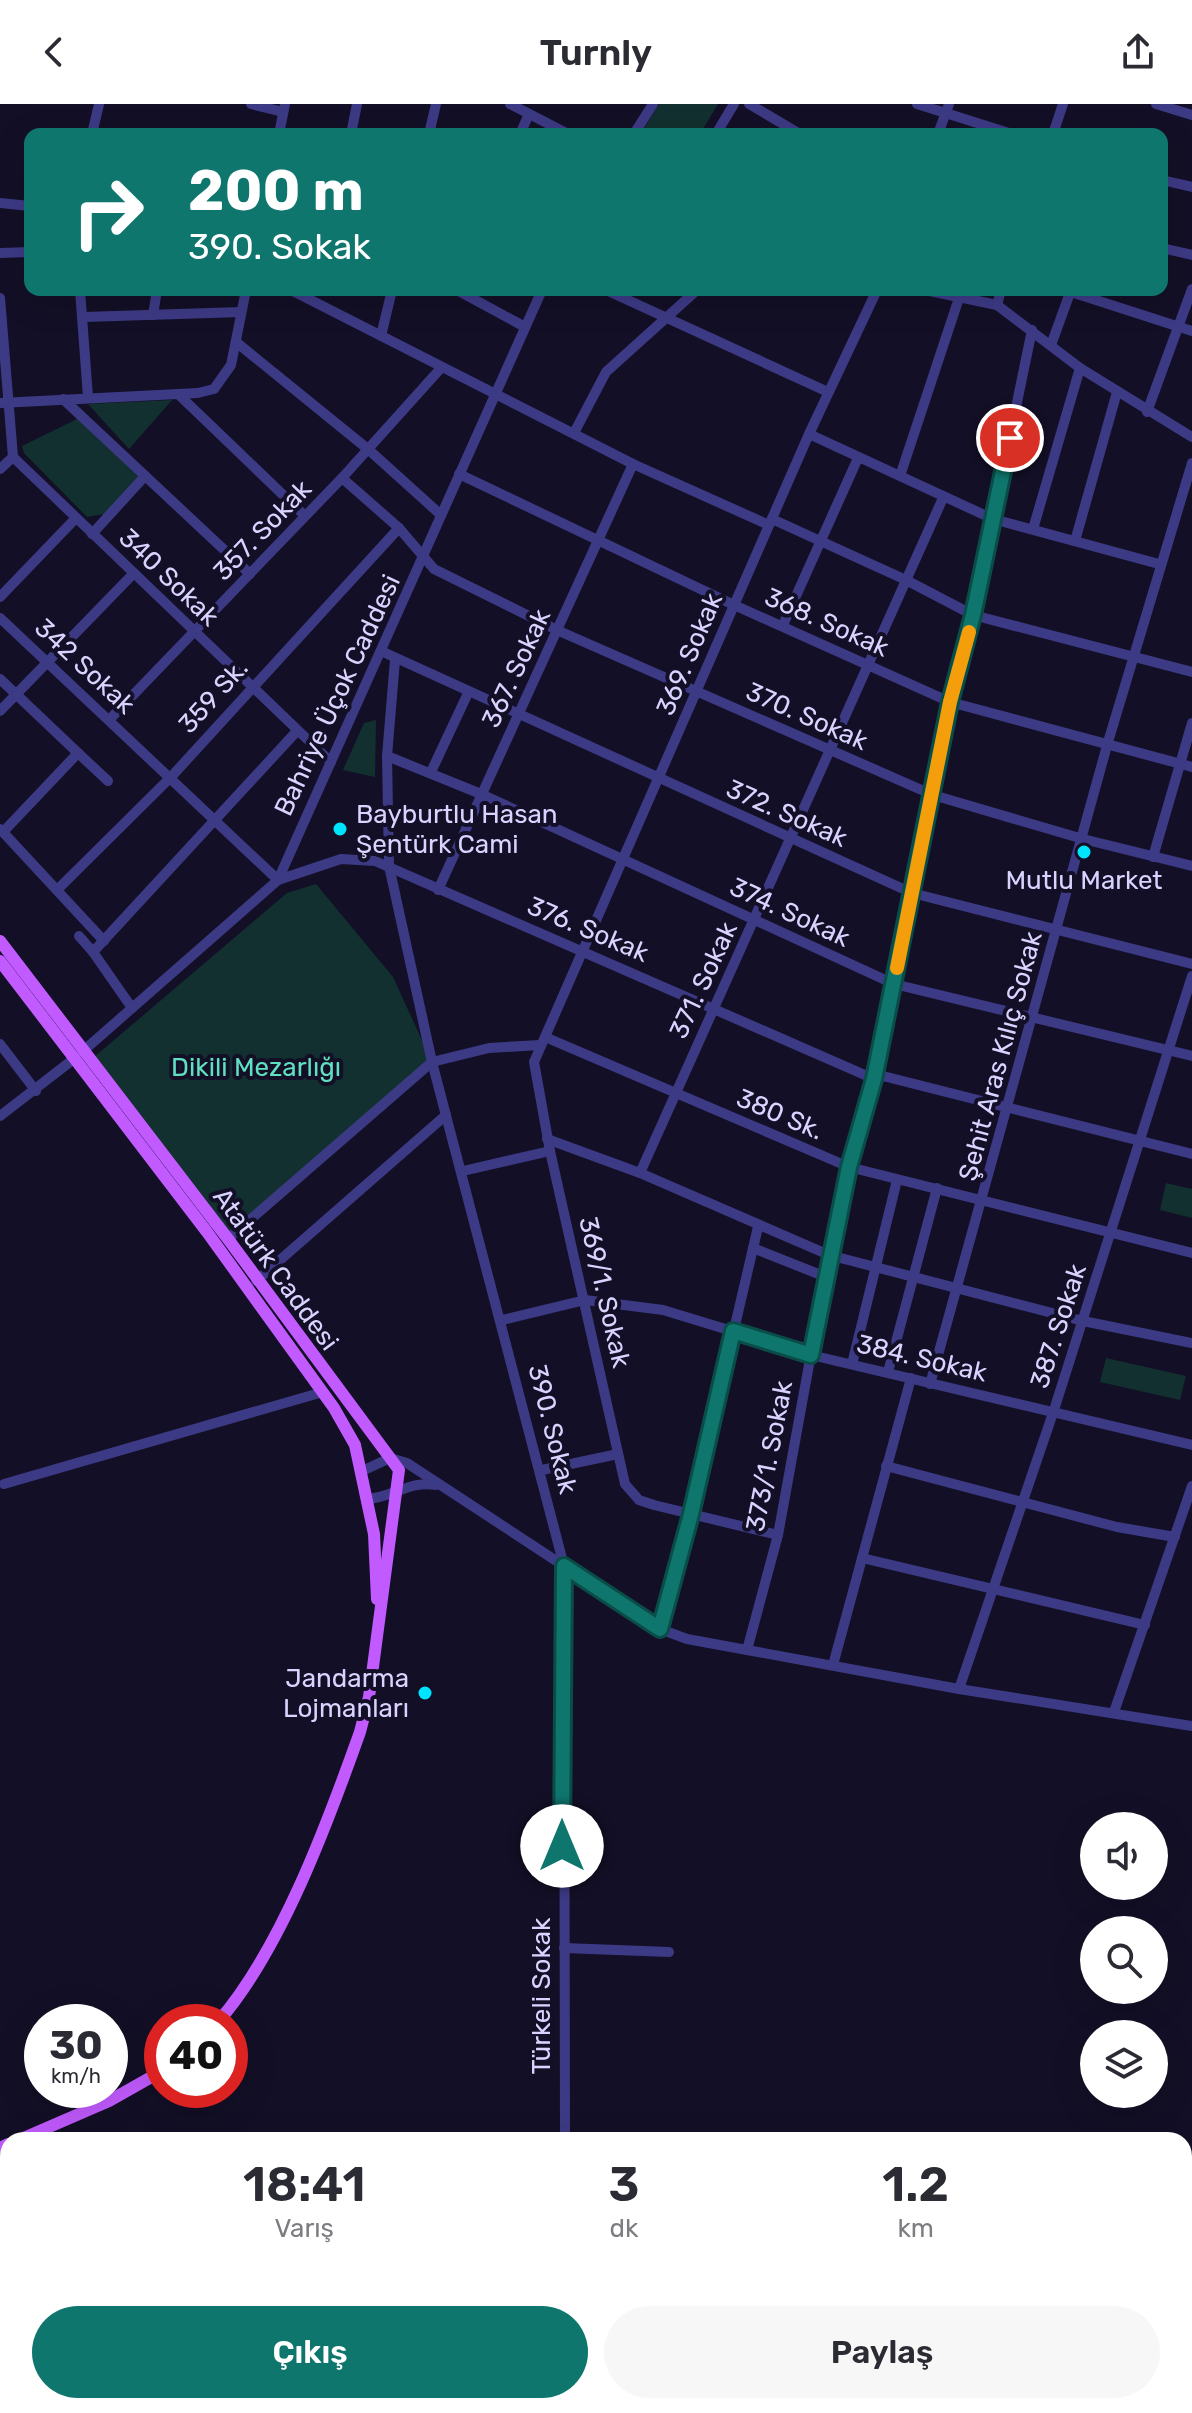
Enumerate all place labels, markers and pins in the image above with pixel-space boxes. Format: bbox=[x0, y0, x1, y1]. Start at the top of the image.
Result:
pin bbox=[976, 404, 1044, 472]
place label: Bayburtlu Hasan Şentürk Cami bbox=[356, 799, 558, 860]
marker: Bayburtlu Hasan Şentürk Cami bbox=[331, 820, 349, 838]
marker: Mutlu Market bbox=[1075, 843, 1093, 861]
place label: Mutlu Market bbox=[1005, 865, 1163, 896]
place label: Jandarma Lojmanları bbox=[283, 1663, 409, 1724]
marker: Jandarma Lojmanları bbox=[416, 1684, 434, 1702]

